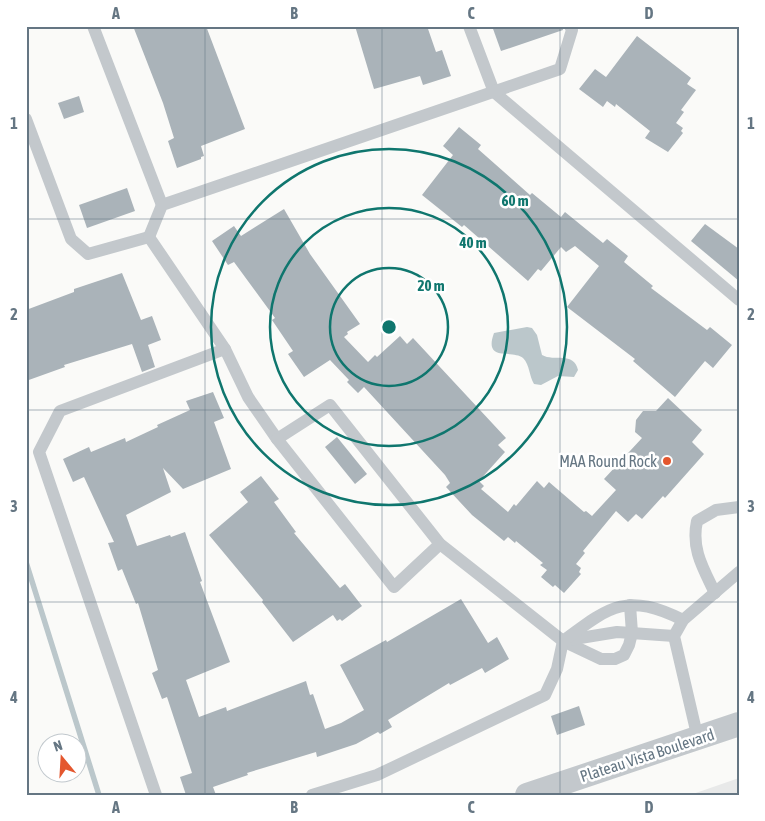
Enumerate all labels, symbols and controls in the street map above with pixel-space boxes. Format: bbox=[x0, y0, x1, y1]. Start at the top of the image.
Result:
text: A bbox=[111, 4, 120, 22]
text: B bbox=[290, 4, 298, 22]
text: C bbox=[467, 4, 475, 22]
text: D bbox=[645, 4, 654, 22]
text: 1 bbox=[10, 114, 18, 132]
text: 1 bbox=[747, 114, 755, 132]
text: 60 m bbox=[502, 192, 529, 209]
text: 40 m bbox=[459, 234, 487, 251]
text: 20 m bbox=[418, 277, 445, 294]
text: 2 bbox=[10, 305, 18, 323]
text: 2 bbox=[747, 305, 755, 323]
centre of rings bbox=[380, 318, 398, 336]
place label: MAA Round Rock bbox=[559, 452, 657, 470]
marker: MAA Round Rock bbox=[661, 455, 673, 467]
text: 3 bbox=[10, 497, 18, 515]
text: 3 bbox=[747, 497, 755, 515]
text: 4 bbox=[9, 688, 18, 706]
text: 4 bbox=[746, 688, 755, 706]
street label: Plateau Vista Boulevard bbox=[578, 725, 716, 785]
north arrow bbox=[38, 734, 88, 784]
text: N bbox=[52, 737, 64, 755]
text: A bbox=[111, 798, 120, 816]
text: B bbox=[290, 798, 298, 816]
text: C bbox=[467, 798, 475, 816]
text: D bbox=[645, 798, 654, 816]

